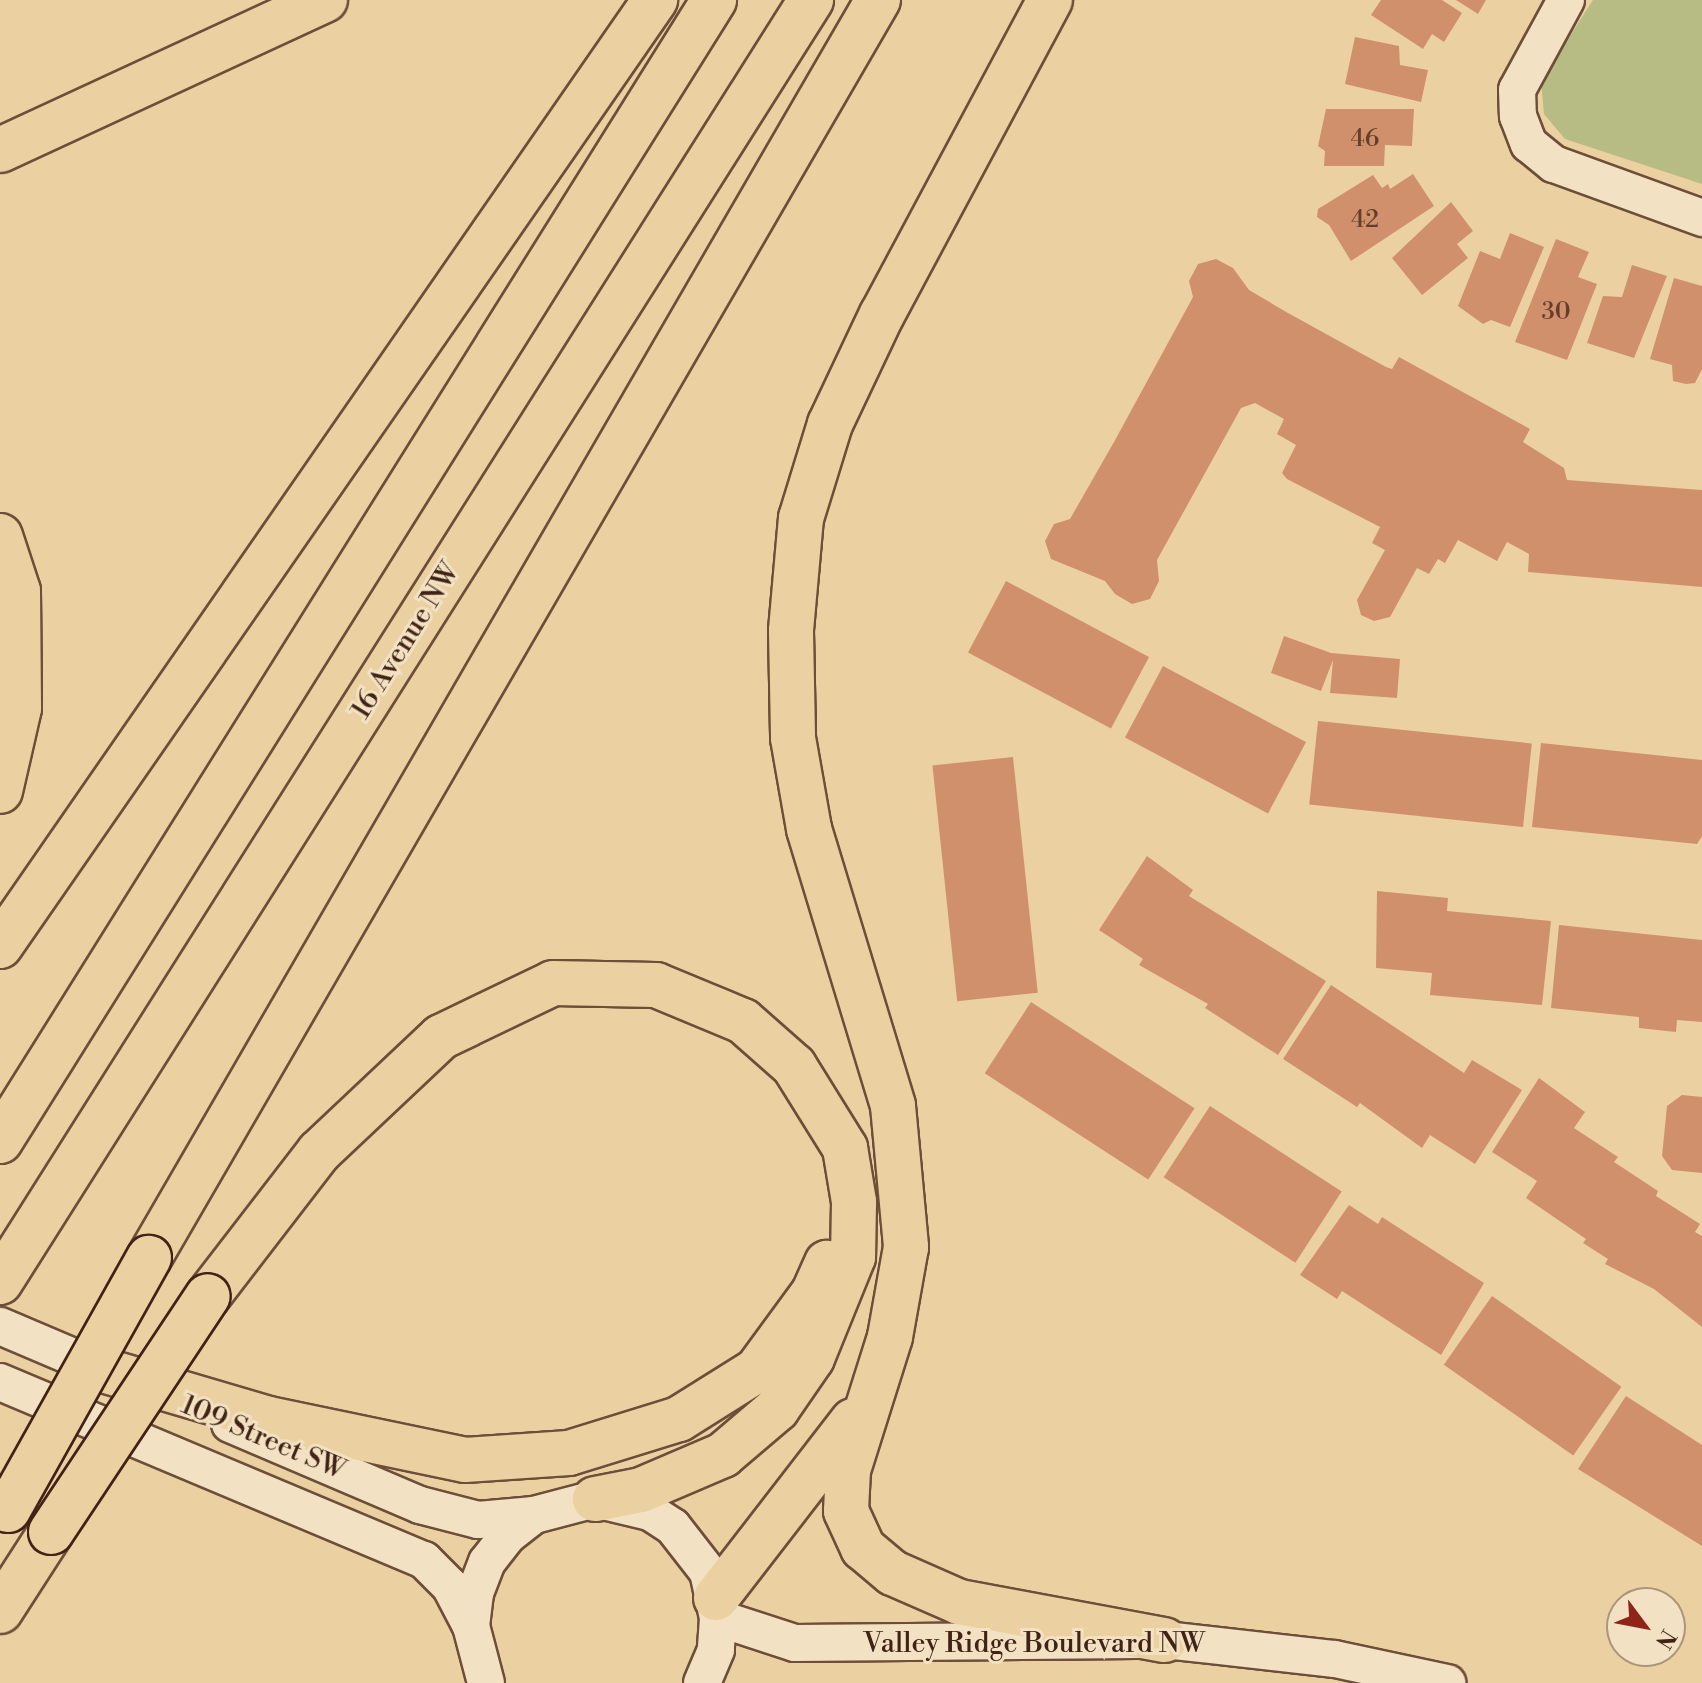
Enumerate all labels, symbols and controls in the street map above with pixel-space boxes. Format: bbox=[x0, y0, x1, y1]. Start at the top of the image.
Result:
house number: 46 bbox=[1351, 126, 1379, 154]
house number: 42 bbox=[1351, 207, 1379, 235]
house number: 30 bbox=[1541, 299, 1571, 327]
street label: 16 Avenue NW bbox=[345, 557, 467, 725]
street label: 109 Street SW bbox=[176, 1388, 350, 1488]
north arrow bbox=[1606, 1587, 1686, 1667]
text: N bbox=[1649, 1624, 1681, 1653]
street label: Valley Ridge Boulevard NW bbox=[863, 1627, 1205, 1661]

